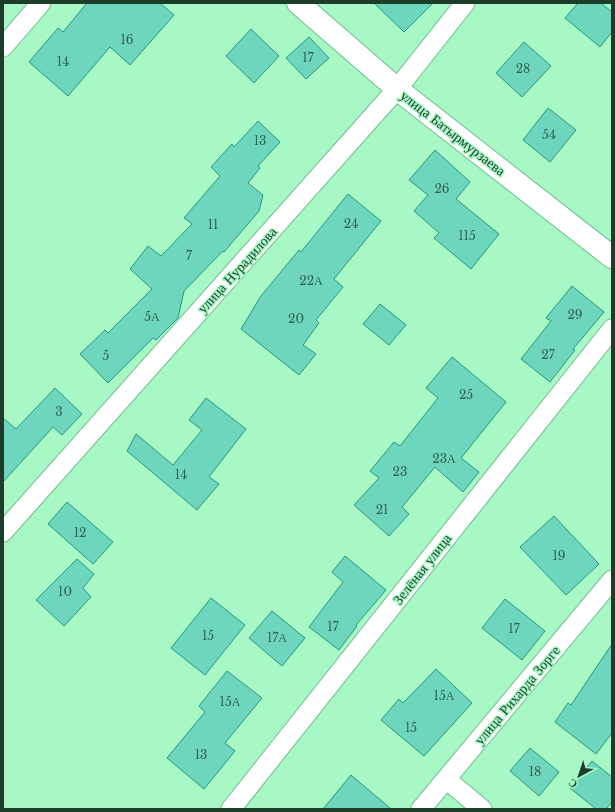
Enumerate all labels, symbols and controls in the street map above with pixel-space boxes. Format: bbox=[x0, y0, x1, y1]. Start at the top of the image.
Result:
house number: 16 bbox=[120, 32, 134, 47]
house number: 17 bbox=[302, 50, 315, 65]
house number: 14 bbox=[57, 54, 69, 69]
house number: 28 bbox=[516, 61, 530, 76]
street label: улица Батырмурзаева bbox=[397, 86, 510, 180]
house number: 54 bbox=[542, 127, 556, 142]
house number: 13 bbox=[254, 133, 266, 148]
house number: 26 bbox=[434, 181, 450, 196]
house number: 24 bbox=[344, 216, 358, 231]
house number: 11 bbox=[208, 217, 218, 232]
street label: улица Нурадилова bbox=[193, 222, 281, 317]
house number: 115 bbox=[458, 228, 476, 243]
house number: 7 bbox=[186, 248, 193, 263]
house number: 22А bbox=[299, 273, 323, 288]
house number: 29 bbox=[567, 307, 583, 322]
house number: 5А bbox=[144, 309, 160, 324]
house number: 20 bbox=[288, 311, 304, 326]
house number: 27 bbox=[541, 347, 556, 362]
house number: 5 bbox=[103, 348, 110, 363]
house number: 25 bbox=[459, 387, 473, 402]
house number: 3 bbox=[55, 404, 63, 419]
house number: 23А bbox=[432, 451, 456, 466]
house number: 23 bbox=[393, 464, 407, 479]
house number: 14 bbox=[175, 467, 187, 482]
house number: 21 bbox=[376, 502, 388, 517]
house number: 12 bbox=[74, 525, 86, 540]
street label: Зелёная улица bbox=[389, 529, 456, 608]
house number: 19 bbox=[552, 548, 566, 563]
house number: 10 bbox=[58, 584, 72, 599]
house number: 17 bbox=[327, 619, 340, 634]
house number: 17 bbox=[508, 621, 521, 636]
house number: 15 bbox=[202, 628, 214, 643]
house number: 17А bbox=[267, 630, 287, 645]
street label: улица Рихарда Зорге bbox=[470, 642, 564, 748]
house number: 15А bbox=[434, 688, 455, 703]
house number: 15А bbox=[220, 694, 241, 709]
house number: 15 bbox=[405, 720, 417, 735]
house number: 13 bbox=[195, 747, 207, 762]
north arrow bbox=[559, 756, 599, 796]
house number: 18 bbox=[529, 764, 541, 779]
text: С bbox=[565, 776, 580, 792]

